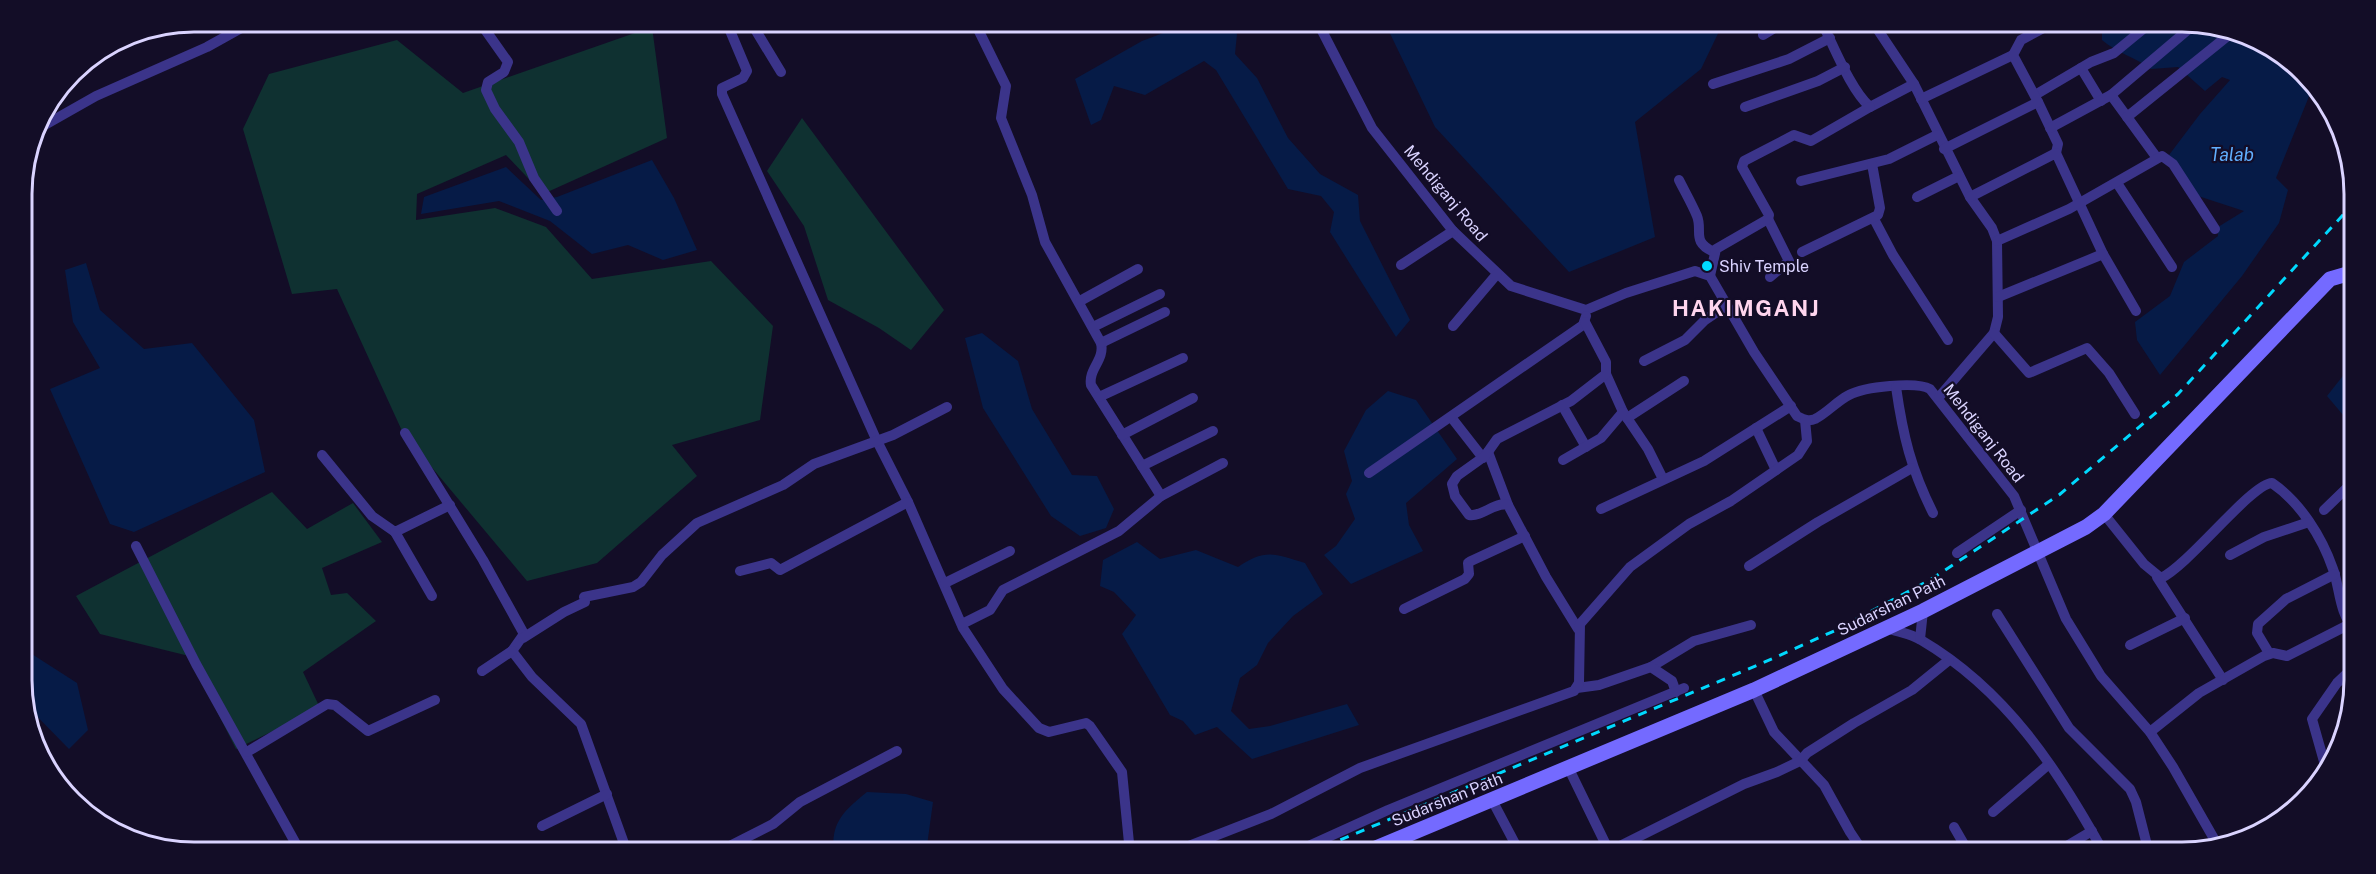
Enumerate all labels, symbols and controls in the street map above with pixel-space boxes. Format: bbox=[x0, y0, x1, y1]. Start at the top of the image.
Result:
street label: Mehdiganj Road bbox=[1400, 141, 1491, 245]
water label: Talab bbox=[2210, 144, 2254, 165]
place label: Shiv Temple bbox=[1719, 257, 1809, 276]
marker: Shiv Temple bbox=[1700, 259, 1714, 273]
district label: HAKIMGANJ bbox=[1672, 295, 1820, 321]
street label: Mehdiganj Road bbox=[1939, 380, 2028, 486]
street label: Sudarshan Path bbox=[1834, 571, 1948, 640]
street label: Sudarshan Path bbox=[1389, 769, 1505, 830]

